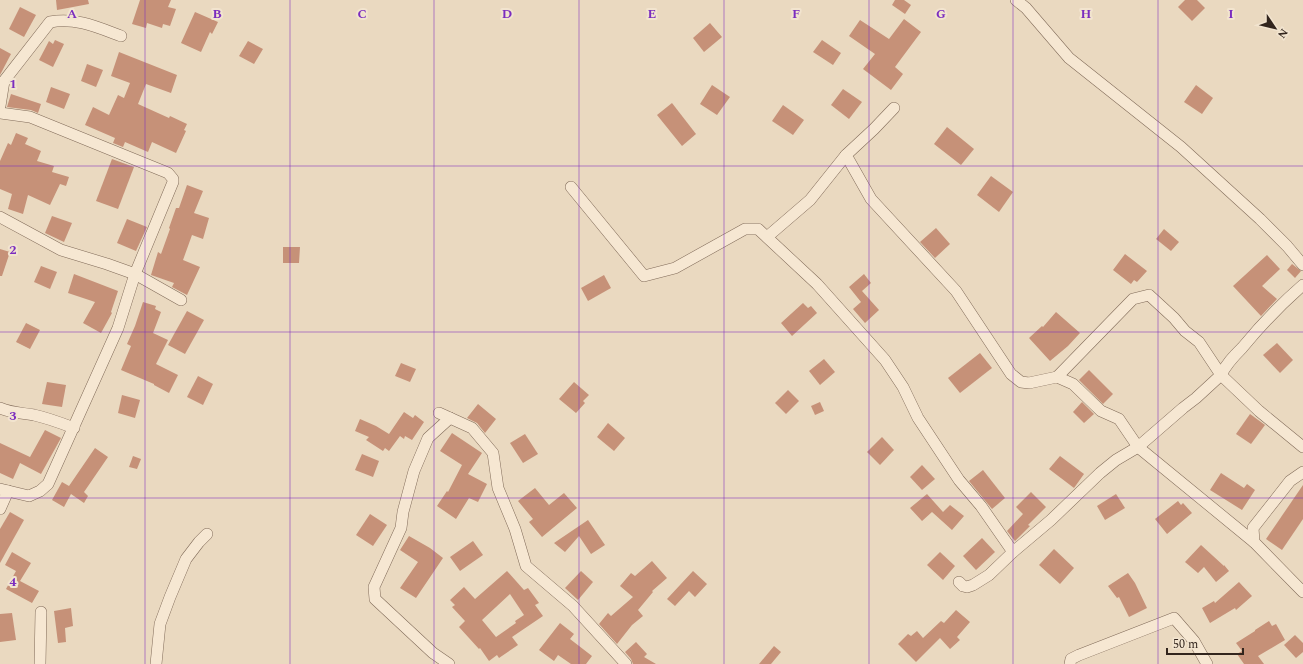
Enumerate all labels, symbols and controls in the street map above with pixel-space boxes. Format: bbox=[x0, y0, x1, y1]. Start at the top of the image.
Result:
text: A bbox=[67, 4, 77, 24]
text: B bbox=[212, 4, 222, 24]
text: C bbox=[357, 4, 367, 24]
text: D bbox=[502, 4, 512, 24]
text: E bbox=[648, 4, 657, 24]
text: F bbox=[792, 4, 800, 24]
text: G bbox=[936, 4, 946, 24]
text: H bbox=[1081, 4, 1092, 24]
text: I bbox=[1228, 4, 1234, 24]
north arrow bbox=[1255, 8, 1295, 48]
text: N bbox=[1273, 25, 1292, 42]
text: 1 bbox=[9, 74, 17, 94]
text: 2 bbox=[9, 240, 17, 260]
text: 3 bbox=[9, 406, 17, 426]
text: 4 bbox=[9, 572, 17, 592]
scale bar bbox=[1167, 630, 1243, 656]
text: 50 m bbox=[1173, 635, 1198, 654]

